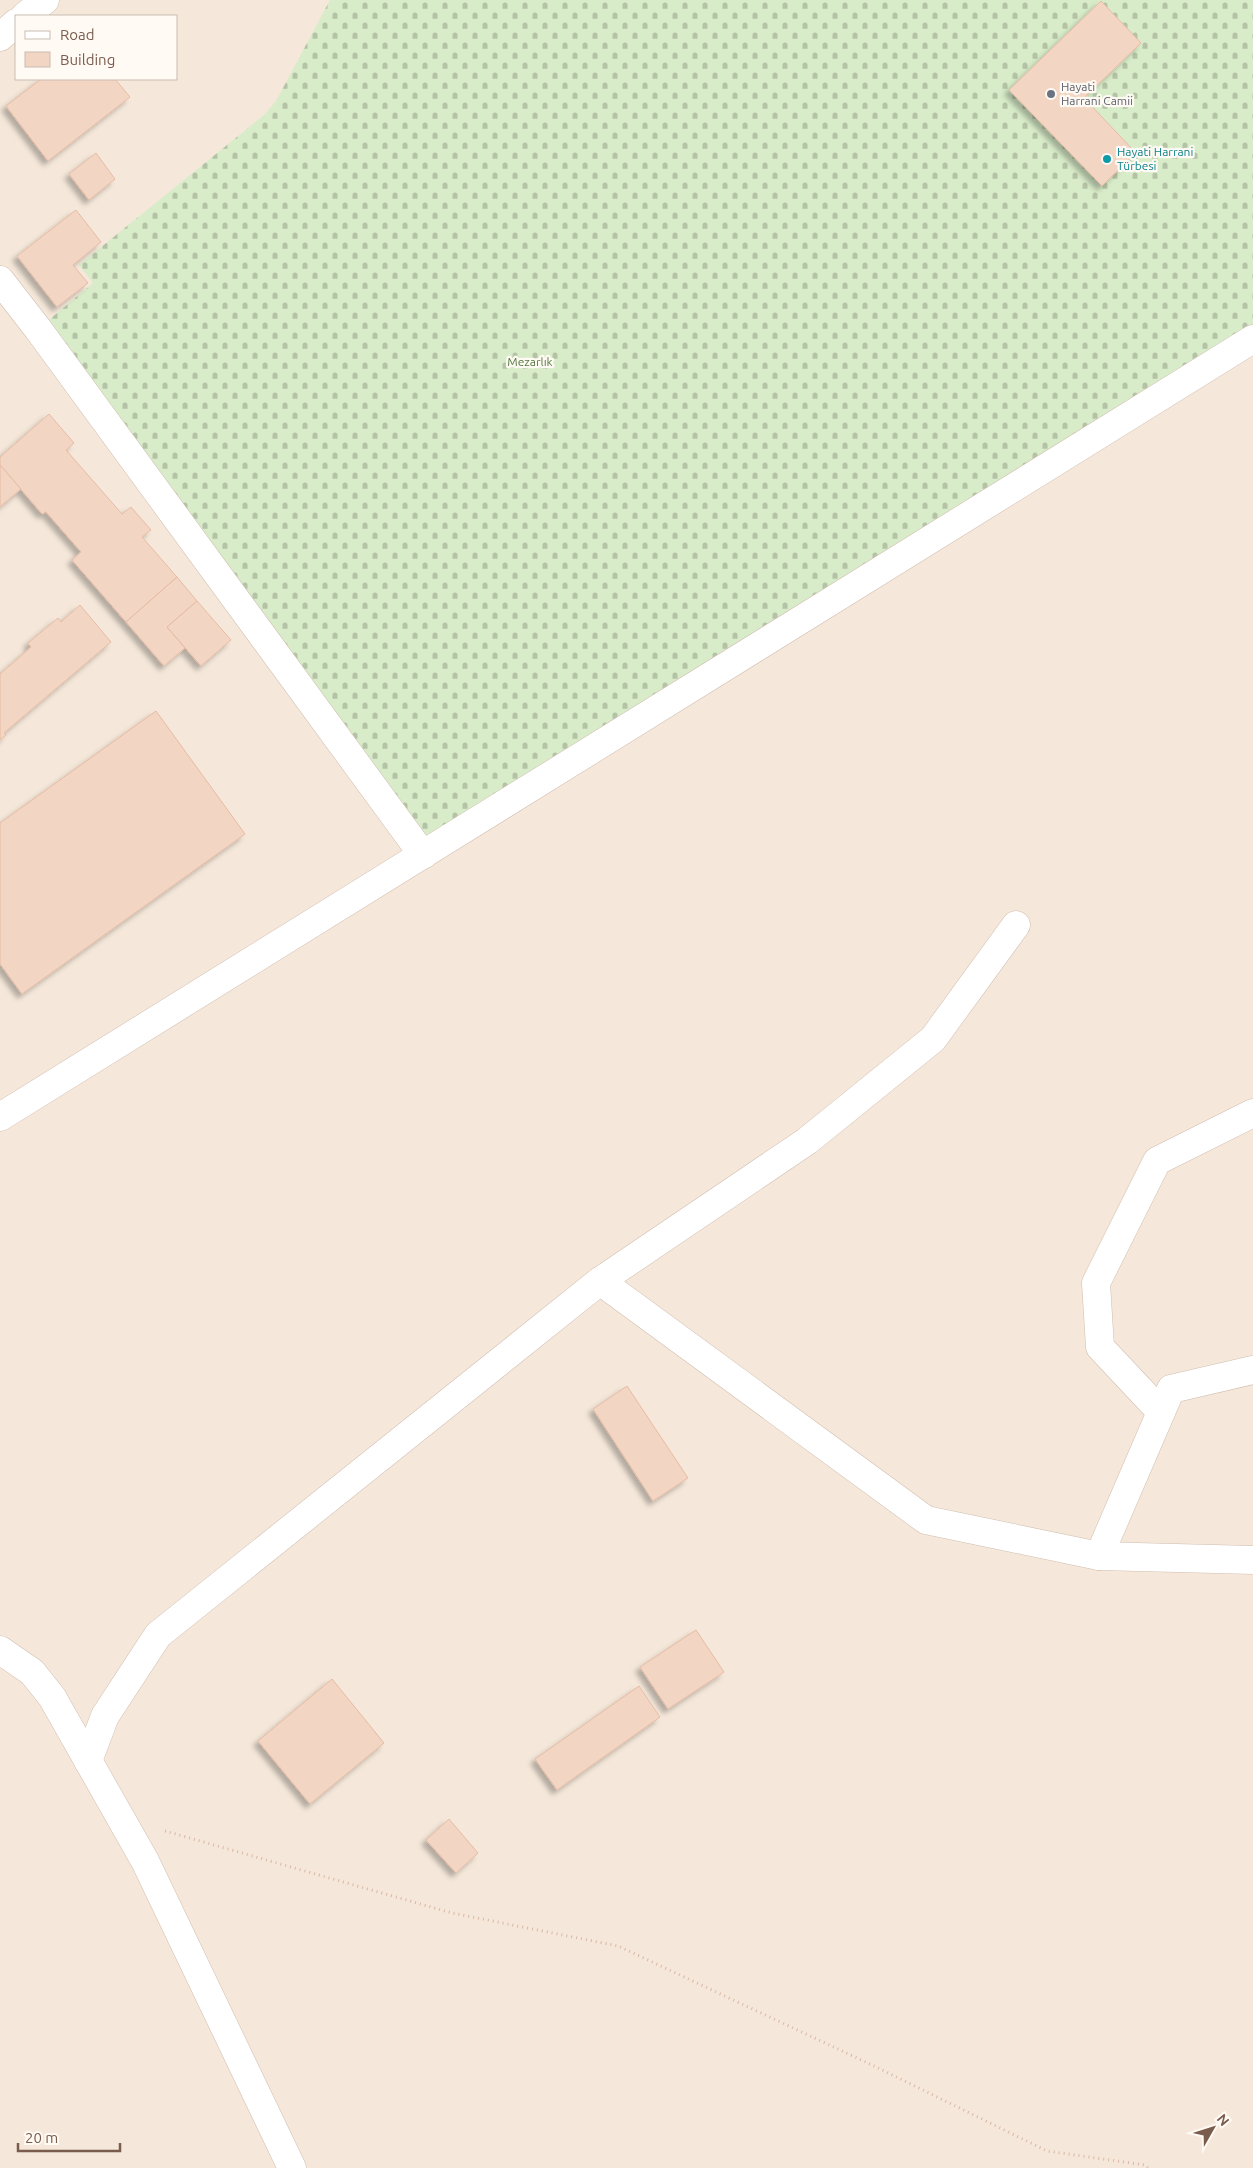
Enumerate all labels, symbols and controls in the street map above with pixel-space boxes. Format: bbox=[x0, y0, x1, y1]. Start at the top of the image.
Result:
legend bbox=[15, 15, 178, 80]
text: Road bbox=[60, 26, 95, 43]
text: Building bbox=[60, 51, 115, 68]
place label: Hayati Harrani Camii bbox=[1061, 80, 1133, 107]
marker: Hayati Harrani Camii bbox=[1045, 88, 1057, 100]
place label: Hayati Harrani Türbesi bbox=[1117, 145, 1193, 172]
marker: Hayati Harrani Türbesi bbox=[1101, 153, 1113, 165]
park label: Mezarlık bbox=[507, 355, 553, 368]
north arrow bbox=[1188, 2103, 1238, 2153]
text: N bbox=[1214, 2111, 1233, 2129]
scale bar bbox=[18, 2120, 120, 2152]
text: 20 m bbox=[25, 2129, 58, 2146]

